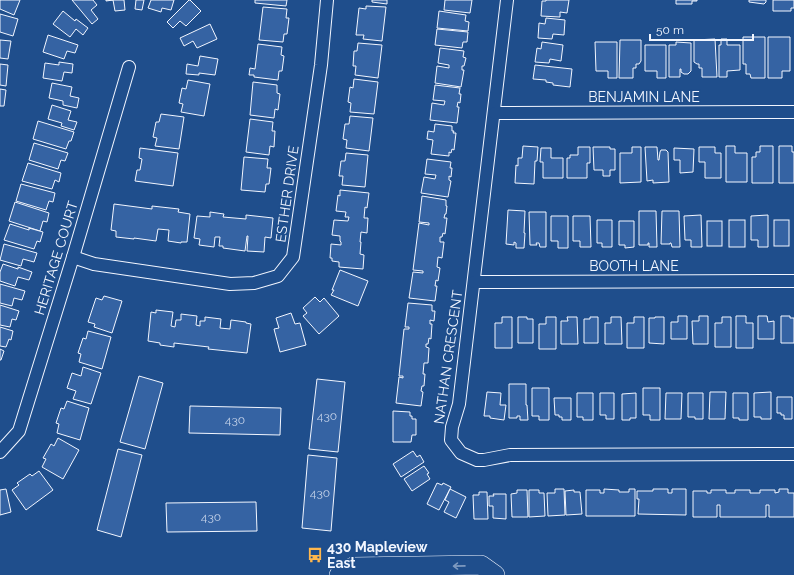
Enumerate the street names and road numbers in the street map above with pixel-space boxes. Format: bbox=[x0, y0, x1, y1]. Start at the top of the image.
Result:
street label: BENJAMIN LANE bbox=[588, 89, 700, 105]
street label: ESTHER DRIVE bbox=[272, 145, 302, 243]
street label: HERITAGE COURT bbox=[31, 199, 81, 317]
street label: BOOTH LANE bbox=[589, 258, 679, 274]
street label: NATHAN CRESCENT bbox=[431, 288, 465, 425]

